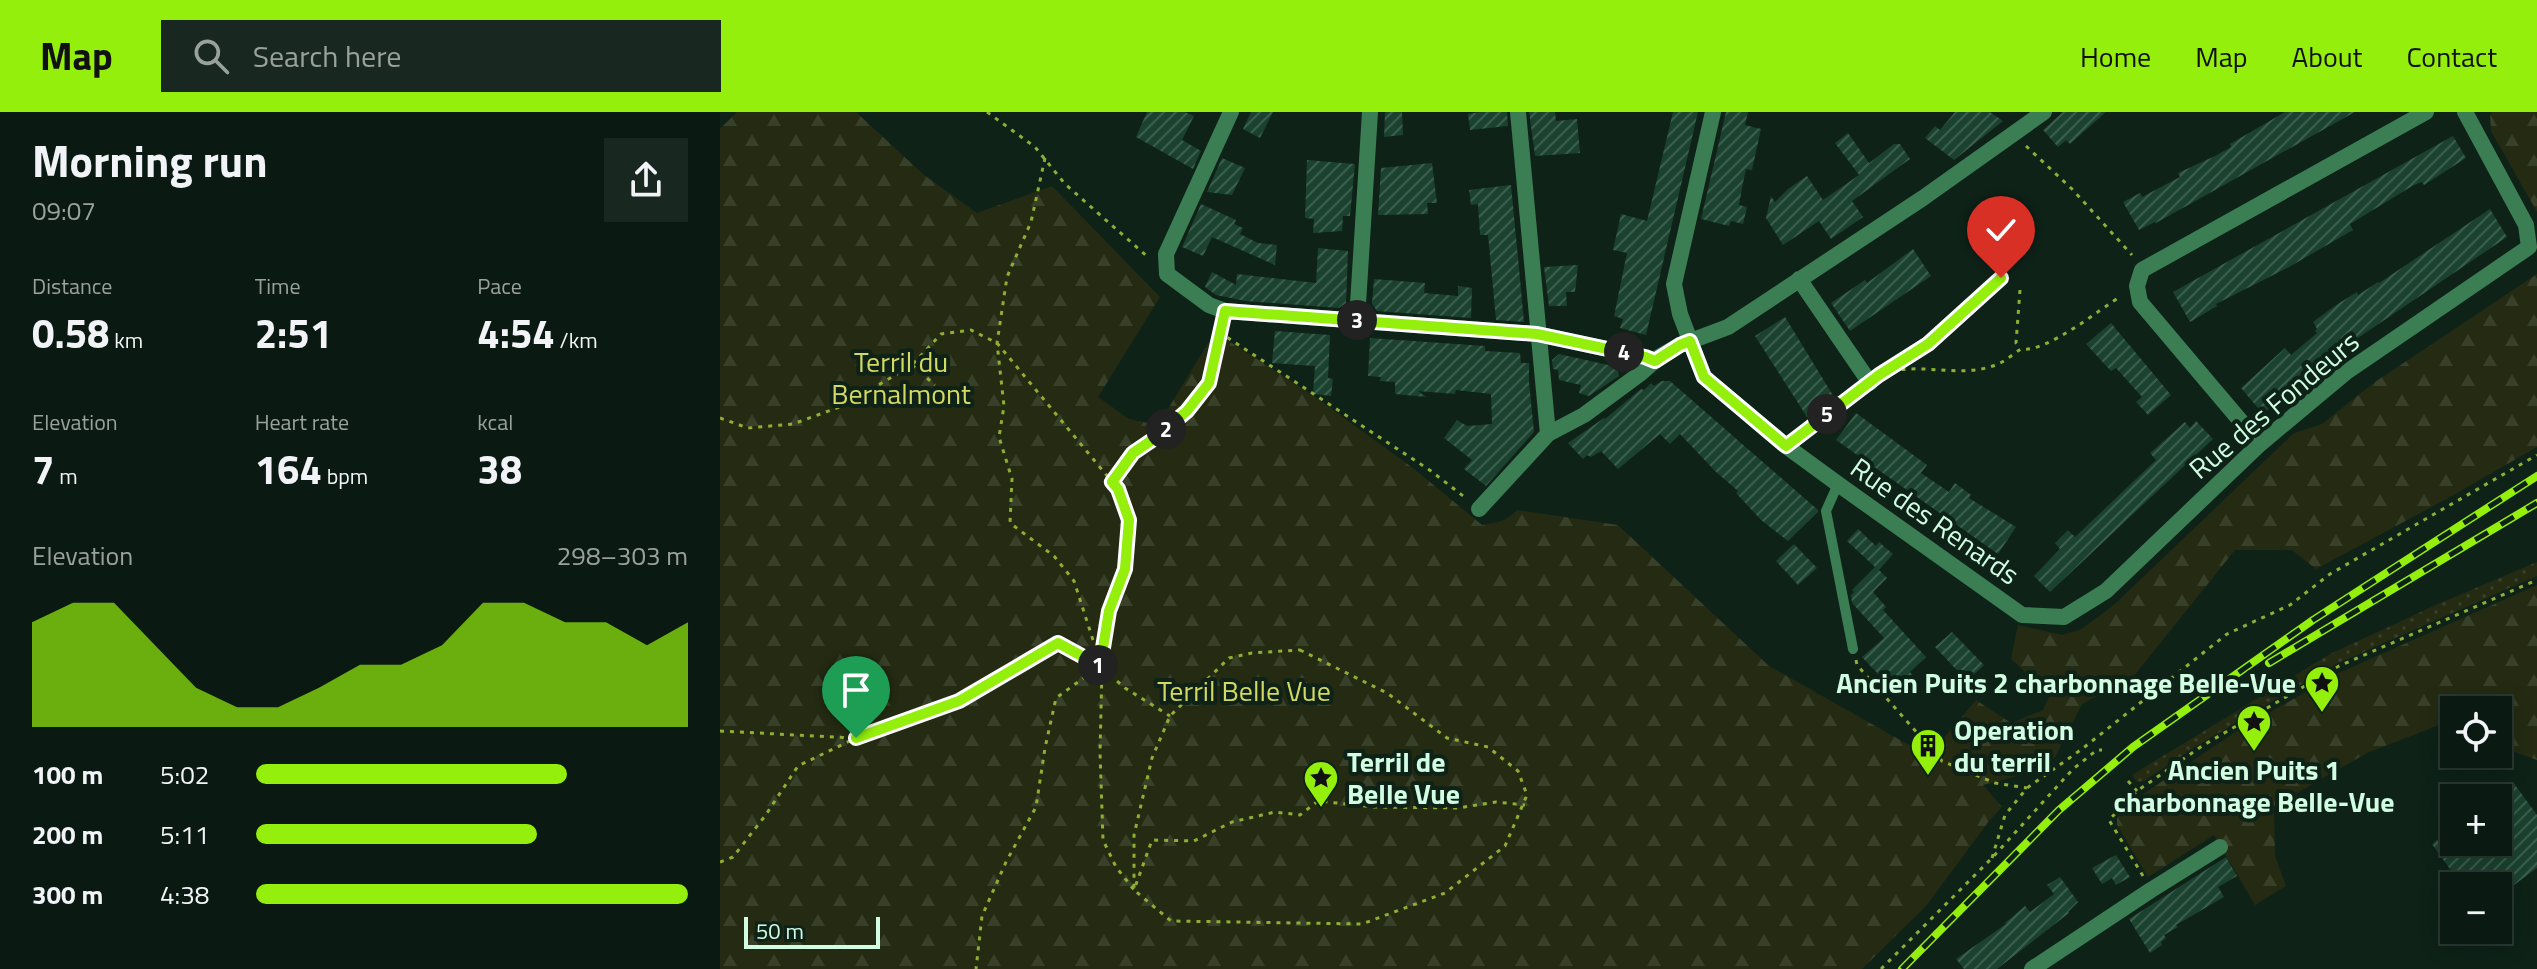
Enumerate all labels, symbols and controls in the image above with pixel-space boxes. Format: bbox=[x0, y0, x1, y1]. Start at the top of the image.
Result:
search box bbox=[161, 20, 721, 92]
text: Map bbox=[40, 27, 113, 85]
text: Search here bbox=[253, 33, 402, 79]
icon: search bbox=[189, 34, 233, 78]
text: Home bbox=[2080, 35, 2151, 78]
text: Map bbox=[2195, 35, 2248, 78]
text: About bbox=[2292, 35, 2362, 78]
text: Contact bbox=[2406, 35, 2497, 78]
text: Morning run bbox=[32, 127, 268, 194]
button: share bbox=[604, 138, 688, 222]
text: 09:07 bbox=[32, 191, 96, 230]
pin bbox=[1967, 196, 2035, 278]
icon: check bbox=[1979, 208, 2023, 252]
text: Distance bbox=[32, 269, 112, 303]
text: Time bbox=[255, 269, 301, 303]
text: Pace bbox=[477, 269, 522, 303]
pin: 3 bbox=[1337, 300, 1377, 340]
text: 0.58 bbox=[32, 303, 109, 364]
text: 2:51 bbox=[255, 303, 332, 364]
text: 4:54 bbox=[477, 303, 555, 364]
text: 3 bbox=[1351, 303, 1363, 337]
street label: Rue des Fondeurs bbox=[2179, 320, 2368, 489]
text: km bbox=[109, 323, 143, 357]
text: /km bbox=[555, 323, 598, 357]
pin: 4 bbox=[1604, 332, 1644, 372]
text: 4 bbox=[1618, 335, 1630, 369]
park label: Terril du Bernalmont bbox=[831, 340, 971, 415]
pin: 5 bbox=[1807, 394, 1847, 434]
text: 5 bbox=[1821, 397, 1833, 431]
text: Elevation bbox=[32, 405, 118, 439]
text: Heart rate bbox=[255, 405, 349, 439]
text: kcal bbox=[477, 405, 513, 439]
pin: 2 bbox=[1146, 409, 1186, 449]
text: 2 bbox=[1160, 412, 1172, 446]
text: 7 bbox=[32, 439, 54, 500]
text: 164 bbox=[255, 439, 322, 500]
text: 38 bbox=[477, 439, 522, 500]
street label: Rue des Renards bbox=[1842, 446, 2029, 595]
text: m bbox=[54, 459, 78, 493]
text: bpm bbox=[322, 459, 368, 493]
text: Elevation bbox=[32, 536, 133, 575]
text: 298–303 m bbox=[557, 536, 688, 575]
pin: 1 bbox=[1078, 645, 1118, 685]
text: 1 bbox=[1092, 648, 1104, 682]
pin bbox=[822, 656, 890, 738]
place label: Ancien Puits 2 charbonnage Belle-Vue bbox=[1836, 661, 2296, 704]
place icon: Ancien Puits 2 charbonnage Belle-Vue bbox=[2303, 664, 2341, 714]
icon: arrive bbox=[834, 668, 878, 712]
park label: Terril Belle Vue bbox=[1157, 669, 1331, 712]
map controls bbox=[2440, 696, 2512, 944]
button: locate bbox=[2440, 696, 2512, 768]
place icon: Ancien Puits 1 charbonnage Belle-Vue bbox=[2235, 703, 2273, 753]
place label: Operation du terril bbox=[1954, 708, 2074, 783]
building icon: Operation du terril bbox=[1909, 727, 1947, 777]
place label: Terril de Belle Vue bbox=[1347, 740, 1460, 815]
place label: Ancien Puits 1 charbonnage Belle-Vue bbox=[2113, 748, 2395, 823]
text: 100 m bbox=[32, 755, 103, 794]
text: 5:02 bbox=[160, 755, 209, 794]
place icon: Terril de Belle Vue bbox=[1302, 759, 1340, 809]
button: + bbox=[2440, 784, 2512, 856]
text: 200 m bbox=[32, 815, 103, 854]
text: 5:11 bbox=[160, 815, 209, 854]
button: − bbox=[2440, 872, 2512, 944]
text: 300 m bbox=[32, 875, 103, 914]
text: 4:38 bbox=[160, 875, 209, 914]
scale bar bbox=[744, 913, 880, 949]
text: 50 m bbox=[756, 914, 804, 948]

